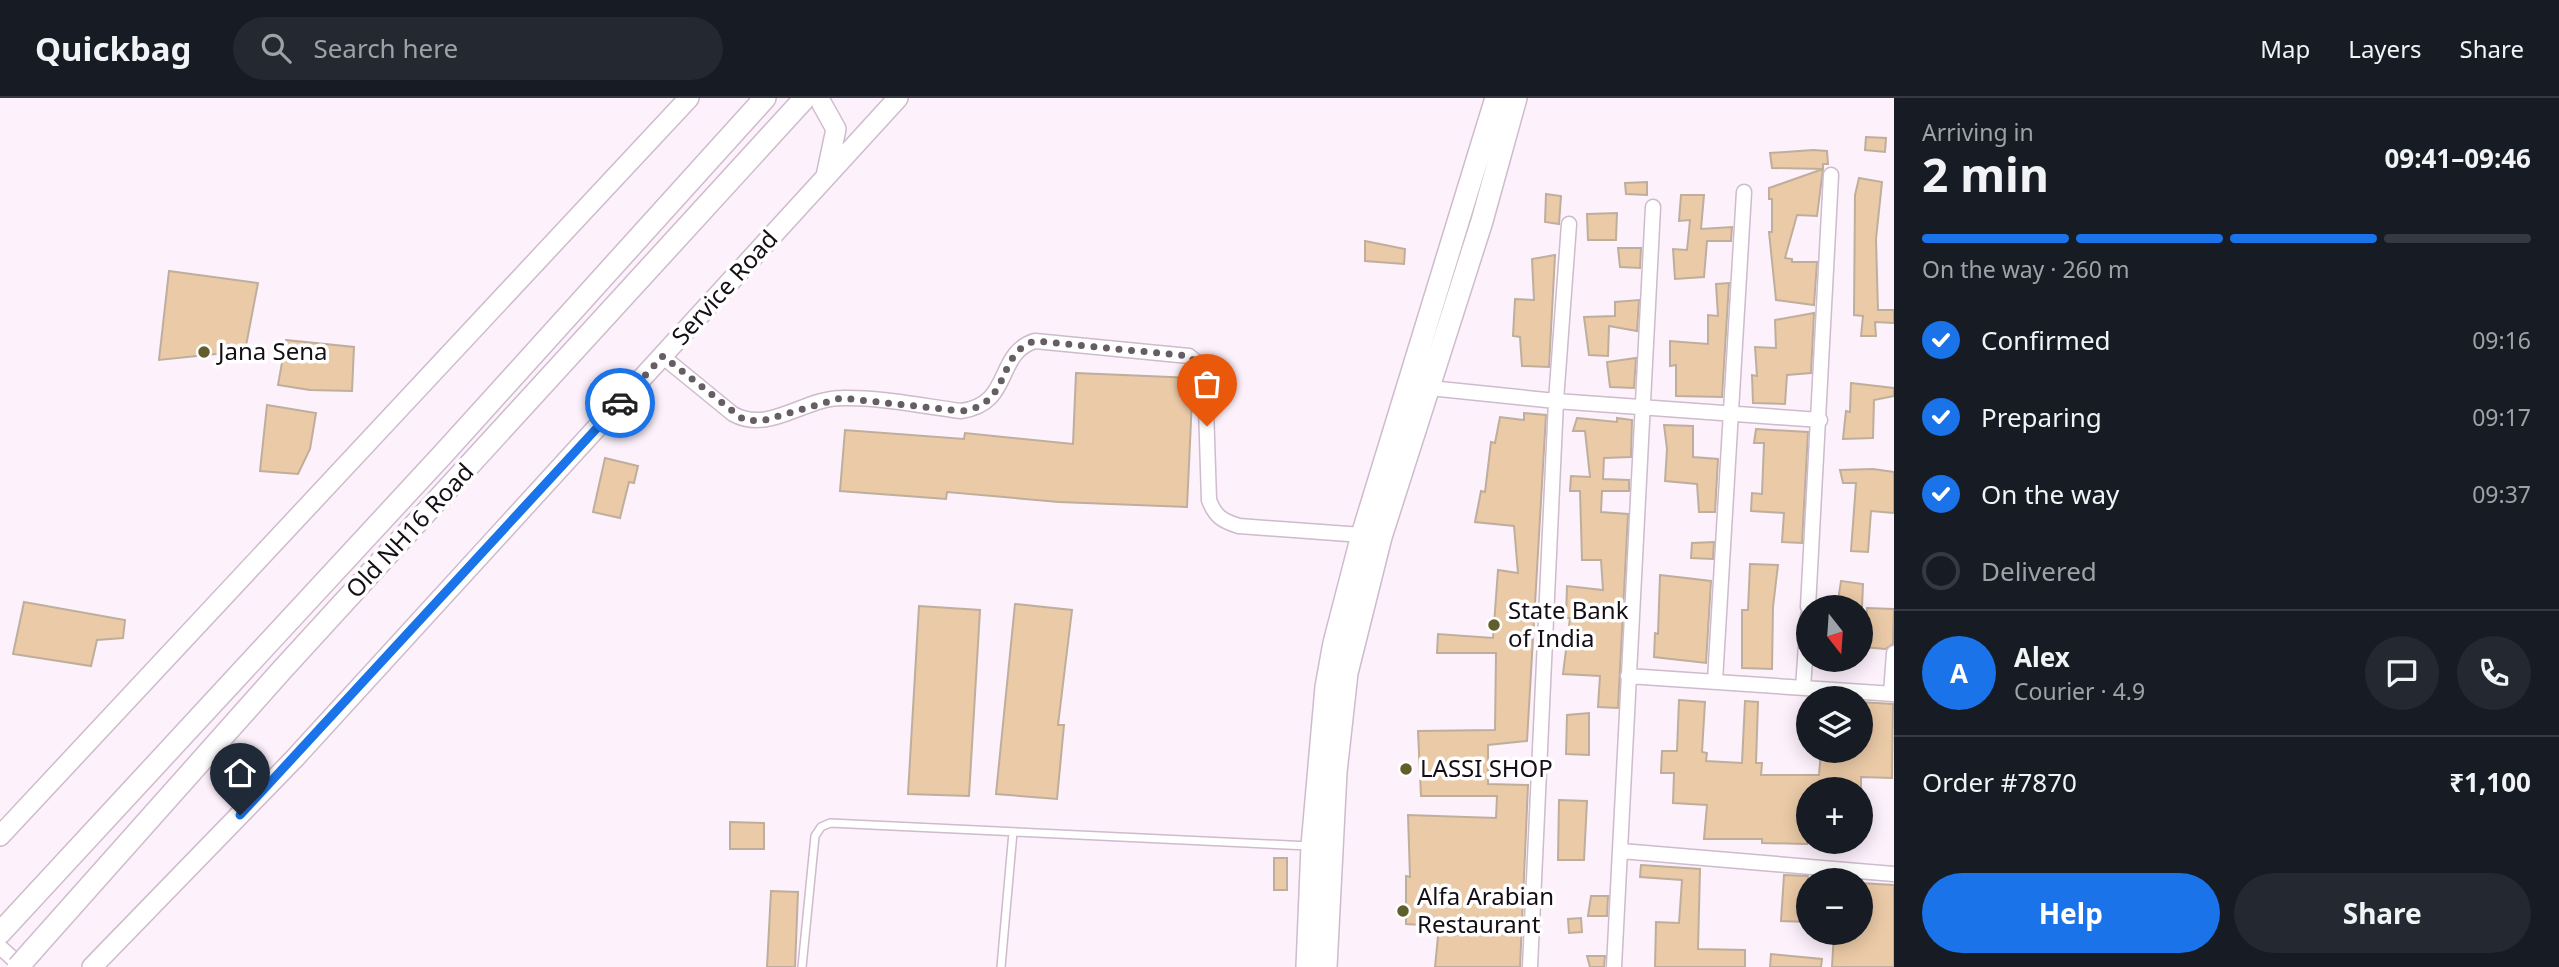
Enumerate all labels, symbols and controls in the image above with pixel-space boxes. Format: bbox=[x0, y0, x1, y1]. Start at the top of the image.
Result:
search box bbox=[233, 17, 723, 80]
text: Quickbag bbox=[35, 26, 191, 71]
icon: search bbox=[257, 29, 295, 67]
text: Search here bbox=[313, 30, 458, 66]
text: Map bbox=[2260, 32, 2310, 65]
text: Layers bbox=[2348, 32, 2422, 65]
text: Share bbox=[2460, 32, 2524, 65]
text: Arriving in bbox=[1922, 116, 2034, 148]
text: 09:41–09:46 bbox=[2384, 140, 2531, 176]
text: 2 min bbox=[1922, 143, 2049, 205]
street label: Service Road bbox=[663, 222, 784, 352]
text: On the way · 260 m bbox=[1922, 253, 2129, 285]
icon: check bbox=[1922, 321, 1960, 359]
text: Confirmed bbox=[1981, 322, 2111, 358]
text: 09:16 bbox=[2472, 324, 2531, 356]
place label: Jana Sena bbox=[216, 334, 328, 367]
marker: Jana Sena bbox=[196, 344, 212, 360]
pin bbox=[1177, 354, 1237, 426]
icon: bag bbox=[1188, 365, 1226, 403]
courier bbox=[585, 368, 655, 438]
icon: car bbox=[601, 384, 639, 422]
icon: check bbox=[1922, 398, 1960, 436]
text: Preparing bbox=[1981, 399, 2102, 435]
text: 09:17 bbox=[2472, 401, 2531, 433]
street label: Old NH16 Road bbox=[338, 455, 480, 605]
icon: check bbox=[1922, 475, 1960, 513]
text: On the way bbox=[1981, 476, 2119, 512]
text: 09:37 bbox=[2472, 478, 2531, 510]
text: Delivered bbox=[1981, 553, 2097, 589]
place label: State Bank of India bbox=[1508, 593, 1629, 654]
north arrow bbox=[1796, 595, 1872, 672]
map controls bbox=[1796, 595, 1873, 945]
marker: State Bank of India bbox=[1486, 617, 1502, 633]
button: chat bbox=[2365, 636, 2439, 710]
button: phone bbox=[2457, 636, 2531, 710]
text: Alex bbox=[2014, 639, 2070, 675]
text: A bbox=[1950, 655, 1968, 691]
text: Courier · 4.9 bbox=[2014, 675, 2145, 707]
button: layers bbox=[1796, 686, 1873, 763]
pin bbox=[210, 743, 270, 815]
place label: LASSI SHOP bbox=[1420, 751, 1553, 784]
icon: home bbox=[221, 754, 259, 792]
marker: LASSI SHOP bbox=[1398, 761, 1414, 777]
text: Order #7870 bbox=[1922, 764, 2077, 800]
text: ₹1,100 bbox=[2449, 764, 2531, 800]
button: + bbox=[1796, 777, 1873, 854]
button: − bbox=[1796, 868, 1873, 945]
button: Help bbox=[1922, 873, 2220, 953]
button: Share bbox=[2234, 873, 2531, 953]
place label: Alfa Arabian Restaurant bbox=[1417, 879, 1554, 940]
marker: Alfa Arabian Restaurant bbox=[1395, 903, 1411, 919]

